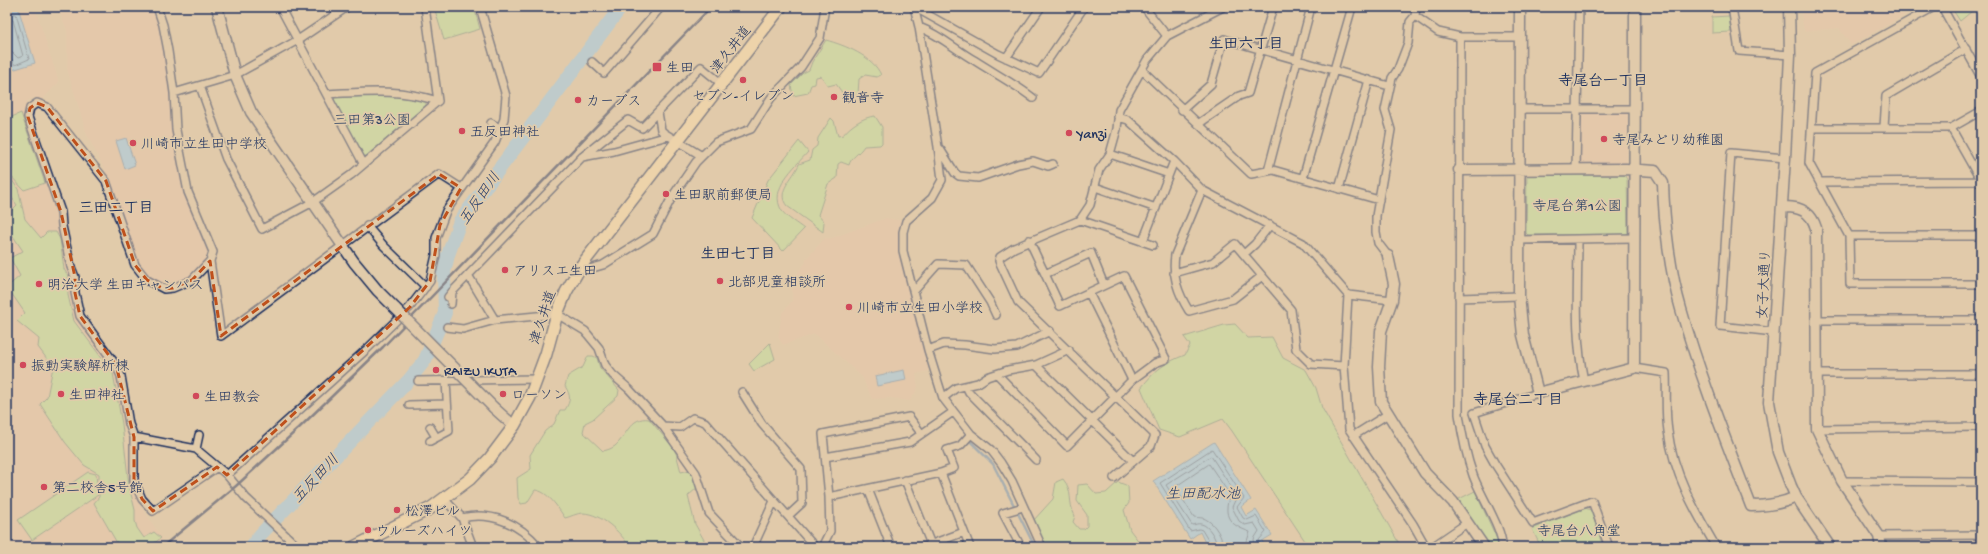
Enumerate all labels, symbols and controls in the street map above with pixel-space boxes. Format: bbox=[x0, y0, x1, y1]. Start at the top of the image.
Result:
street label: 津久井道 bbox=[708, 23, 756, 78]
district label: 生田六丁目 bbox=[1208, 36, 1284, 54]
marker: 生田 bbox=[651, 61, 663, 73]
place label: 生田 bbox=[666, 61, 694, 78]
district label: 寺尾台一丁目 bbox=[1558, 72, 1648, 91]
marker: セブン-イレブン bbox=[738, 75, 748, 85]
place label: セブン-イレブン bbox=[692, 89, 794, 106]
place label: 観音寺 bbox=[842, 91, 884, 108]
marker: 観音寺 bbox=[829, 92, 839, 102]
place label: カーブス bbox=[586, 94, 641, 111]
marker: カーブス bbox=[573, 95, 583, 105]
park label: 三田第3公園 bbox=[333, 113, 411, 130]
place label: 五反田神社 bbox=[470, 125, 540, 142]
marker: 五反田神社 bbox=[457, 126, 467, 136]
place label: Yanzi bbox=[1075, 127, 1107, 144]
marker: Yanzi bbox=[1064, 128, 1074, 138]
place label: 寺尾みどり幼稚園 bbox=[1612, 133, 1724, 150]
marker: 寺尾みどり幼稚園 bbox=[1599, 134, 1609, 144]
place label: 川崎市立生田中学校 bbox=[141, 137, 267, 154]
marker: 川崎市立生田中学校 bbox=[128, 138, 138, 148]
water label: 五反田川 bbox=[456, 169, 505, 229]
place label: 生田駅前郵便局 bbox=[674, 188, 772, 205]
marker: 生田駅前郵便局 bbox=[661, 189, 671, 199]
park label: 寺尾台第1公園 bbox=[1532, 199, 1622, 216]
district label: 三田二丁目 bbox=[78, 200, 154, 218]
district label: 生田七丁目 bbox=[700, 246, 776, 264]
street label: 女子大通り bbox=[1755, 249, 1776, 320]
place label: アリスエ生田 bbox=[513, 264, 597, 281]
marker: アリスエ生田 bbox=[500, 265, 510, 275]
place label: 北部児童相談所 bbox=[728, 275, 826, 292]
marker: 北部児童相談所 bbox=[715, 276, 725, 286]
place label: 明治大学 生田キャンパス bbox=[47, 277, 204, 295]
marker: 明治大学 生田キャンパス bbox=[34, 279, 44, 289]
street label: 津久井道 bbox=[528, 289, 561, 347]
place label: 川崎市立生田小学校 bbox=[857, 301, 983, 318]
marker: 川崎市立生田小学校 bbox=[844, 302, 854, 312]
place label: 振動実験解析棟 bbox=[31, 359, 130, 376]
marker: 振動実験解析棟 bbox=[18, 360, 28, 370]
place label: RAIZU IKUTA bbox=[444, 364, 517, 381]
marker: RAIZU IKUTA bbox=[431, 365, 441, 375]
place label: 生田神社 bbox=[69, 388, 125, 405]
place label: ローソン bbox=[511, 388, 567, 405]
marker: 生田神社 bbox=[56, 389, 66, 399]
marker: ローソン bbox=[498, 389, 508, 399]
place label: 生田教会 bbox=[204, 390, 260, 407]
marker: 生田教会 bbox=[191, 391, 201, 401]
district label: 寺尾台二丁目 bbox=[1473, 391, 1563, 410]
water label: 五反田川 bbox=[289, 451, 344, 507]
place label: 第二校舎5号館 bbox=[52, 481, 143, 498]
marker: 第二校舎5号館 bbox=[39, 482, 49, 492]
water label: 生田配水池 bbox=[1165, 486, 1241, 504]
place label: 松澤ビル bbox=[405, 504, 461, 521]
marker: 松澤ビル bbox=[392, 505, 402, 515]
place label: ウルーズハイツ bbox=[376, 524, 472, 541]
park label: 寺尾台八角堂 bbox=[1537, 524, 1621, 541]
marker: ウルーズハイツ bbox=[363, 525, 373, 535]

